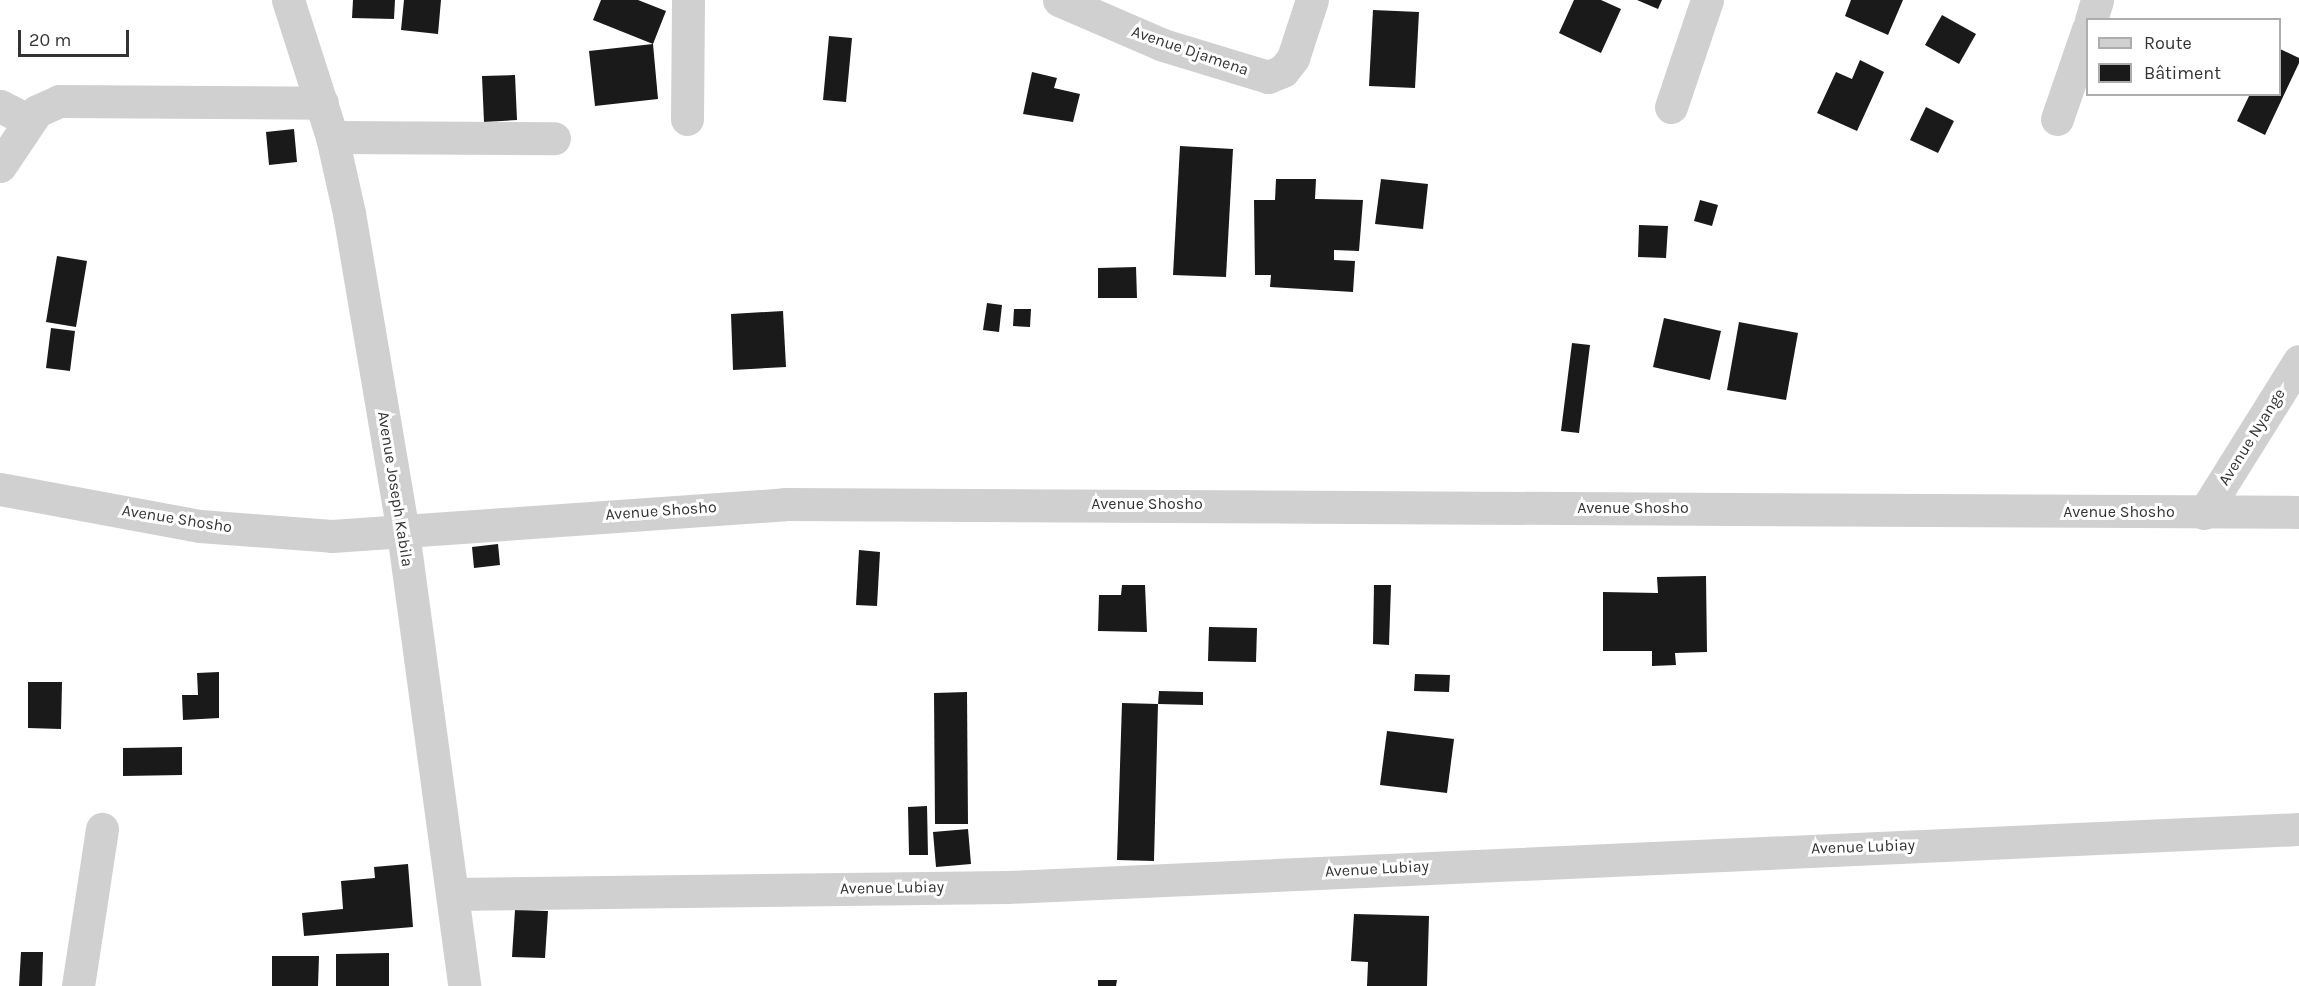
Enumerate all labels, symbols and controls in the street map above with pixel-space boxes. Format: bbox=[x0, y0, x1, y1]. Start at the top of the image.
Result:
scale bar bbox=[21, 18, 132, 56]
legend bbox=[2086, 18, 2281, 96]
street label: Avenue Djamena bbox=[1129, 22, 1251, 80]
text: 20 m bbox=[29, 29, 71, 51]
text: Route bbox=[2144, 32, 2192, 54]
text: Bâtiment bbox=[2144, 62, 2221, 84]
street label: Avenue Nyange bbox=[2215, 385, 2289, 489]
street label: Avenue Joseph Kabila bbox=[373, 410, 417, 568]
street label: Avenue Shosho bbox=[1091, 494, 1203, 514]
street label: Avenue Shosho bbox=[605, 498, 717, 524]
street label: Avenue Shosho bbox=[1577, 498, 1689, 518]
street label: Avenue Shosho bbox=[121, 501, 233, 537]
street label: Avenue Shosho bbox=[2063, 502, 2175, 522]
street label: Avenue Lubiay bbox=[1811, 836, 1915, 858]
street label: Avenue Lubiay bbox=[1325, 857, 1429, 881]
street label: Avenue Lubiay bbox=[840, 877, 944, 899]

